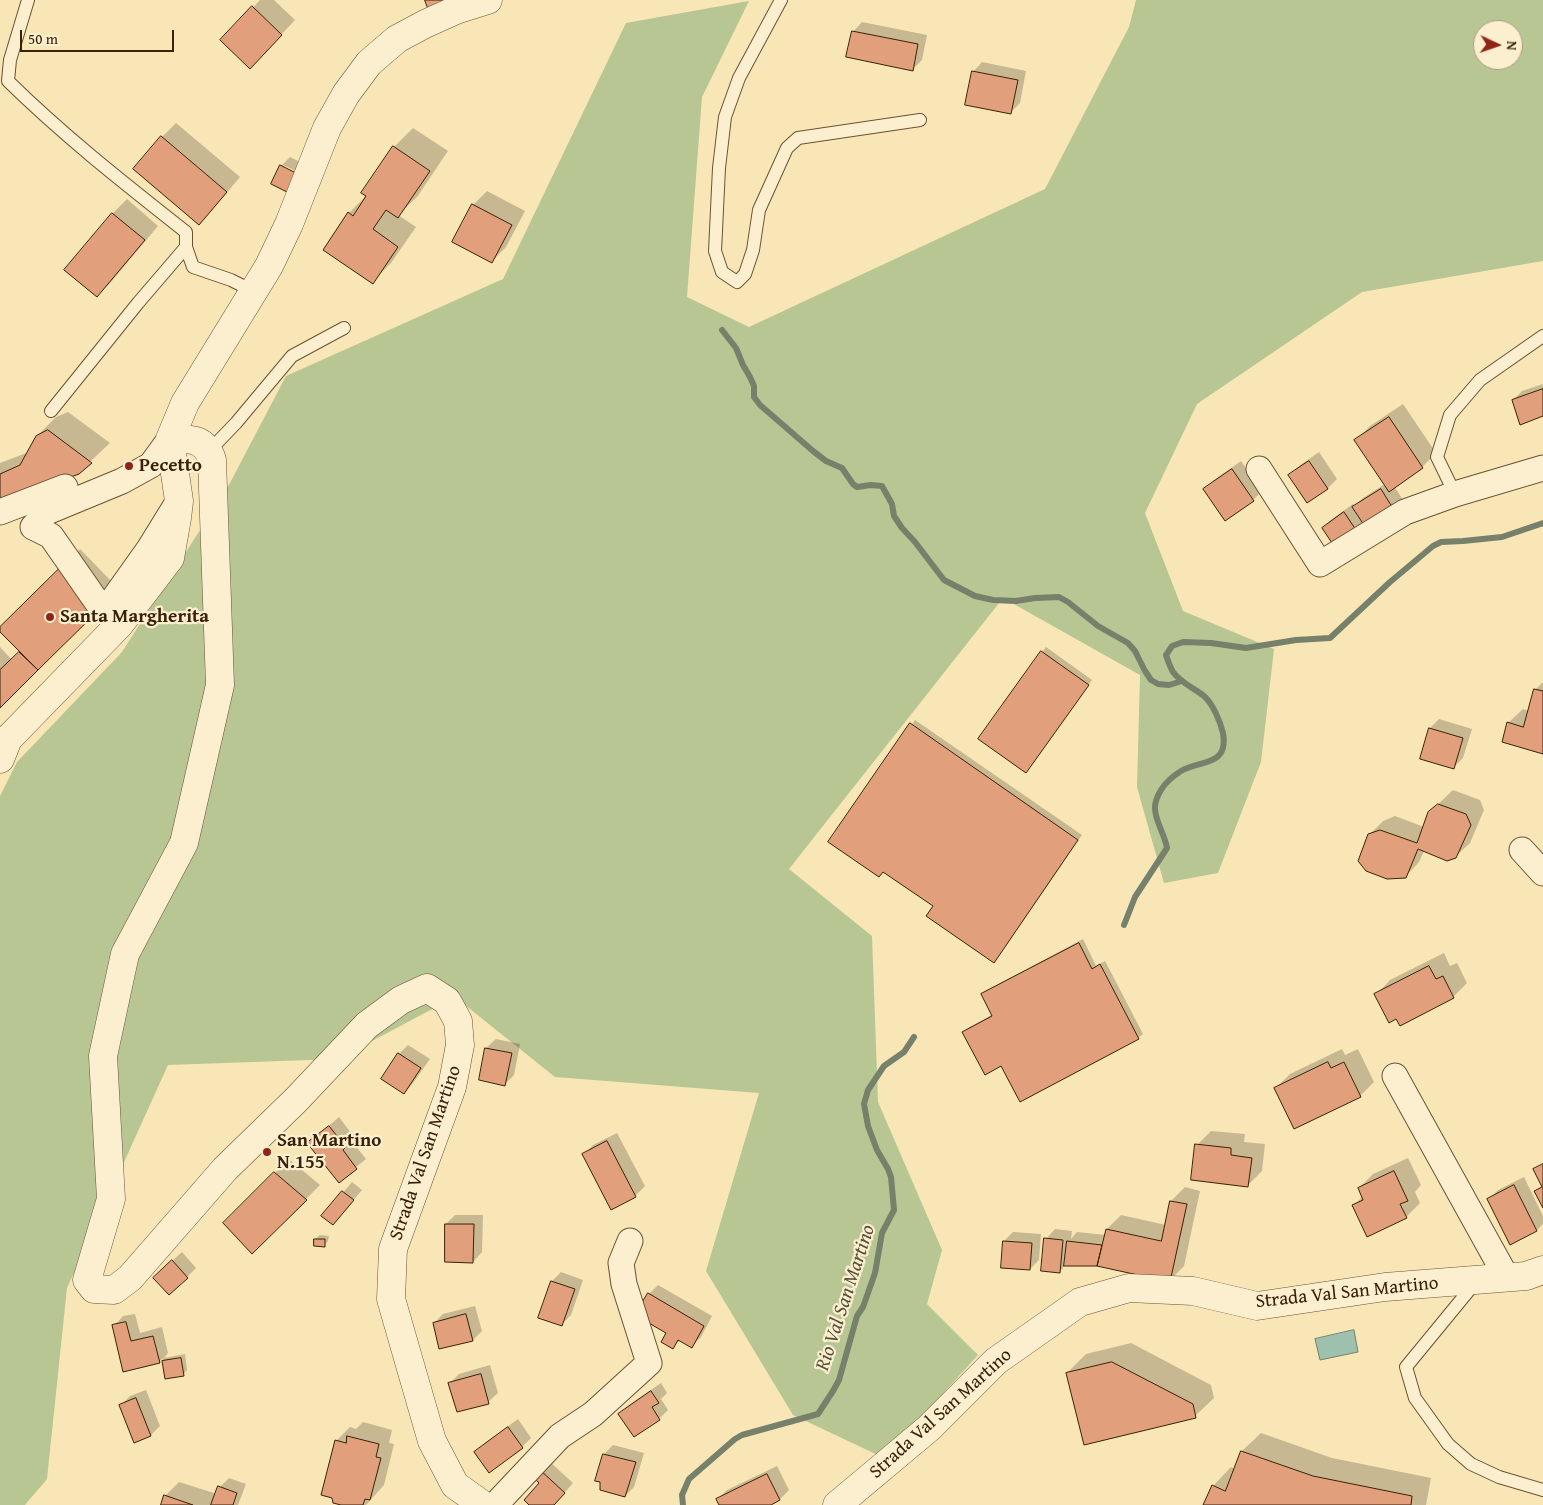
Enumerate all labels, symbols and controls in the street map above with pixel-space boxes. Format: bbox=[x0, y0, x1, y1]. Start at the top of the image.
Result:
scale bar bbox=[22, 20, 176, 52]
north arrow bbox=[1473, 20, 1523, 70]
text: 50 m bbox=[28, 28, 58, 49]
text: N bbox=[1502, 41, 1522, 51]
place label: Pecetto bbox=[139, 455, 202, 477]
marker: Pecetto bbox=[123, 460, 135, 472]
place label: Santa Margherita bbox=[60, 606, 209, 628]
marker: Santa Margherita bbox=[44, 611, 56, 623]
street label: Strada Val San Martino bbox=[385, 1062, 467, 1244]
place label: San Martino N.155 bbox=[277, 1130, 381, 1174]
marker: San Martino N.155 bbox=[261, 1146, 273, 1158]
water label: Rio Val San Martino bbox=[811, 1222, 881, 1374]
street label: Strada Val San Martino bbox=[1254, 1272, 1440, 1314]
street label: Strada Val San Martino bbox=[865, 1344, 1017, 1484]

